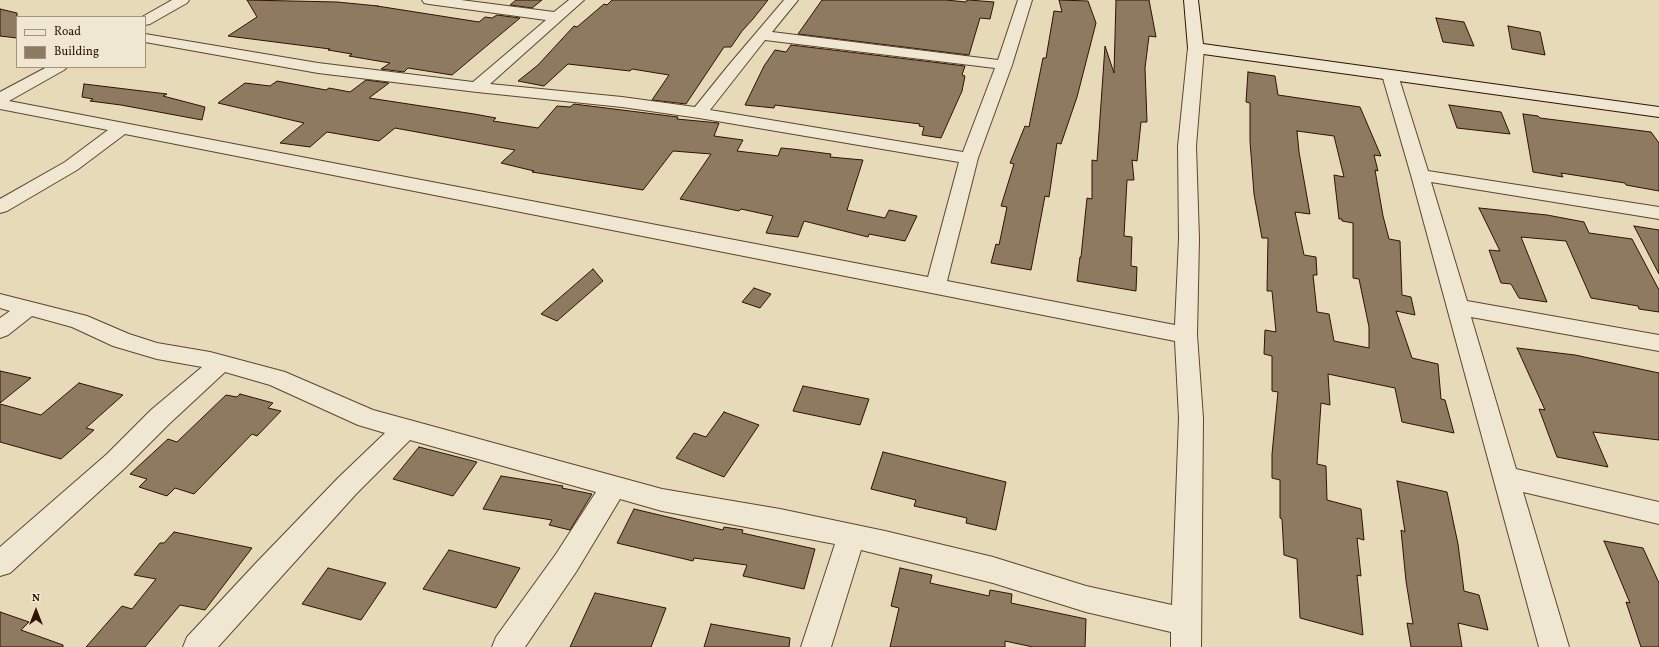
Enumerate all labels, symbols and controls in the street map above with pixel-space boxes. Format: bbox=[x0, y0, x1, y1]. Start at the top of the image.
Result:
legend bbox=[16, 16, 146, 68]
text: Road bbox=[54, 24, 81, 40]
text: Building bbox=[54, 44, 99, 60]
north arrow bbox=[16, 591, 56, 631]
text: N bbox=[32, 591, 40, 606]

